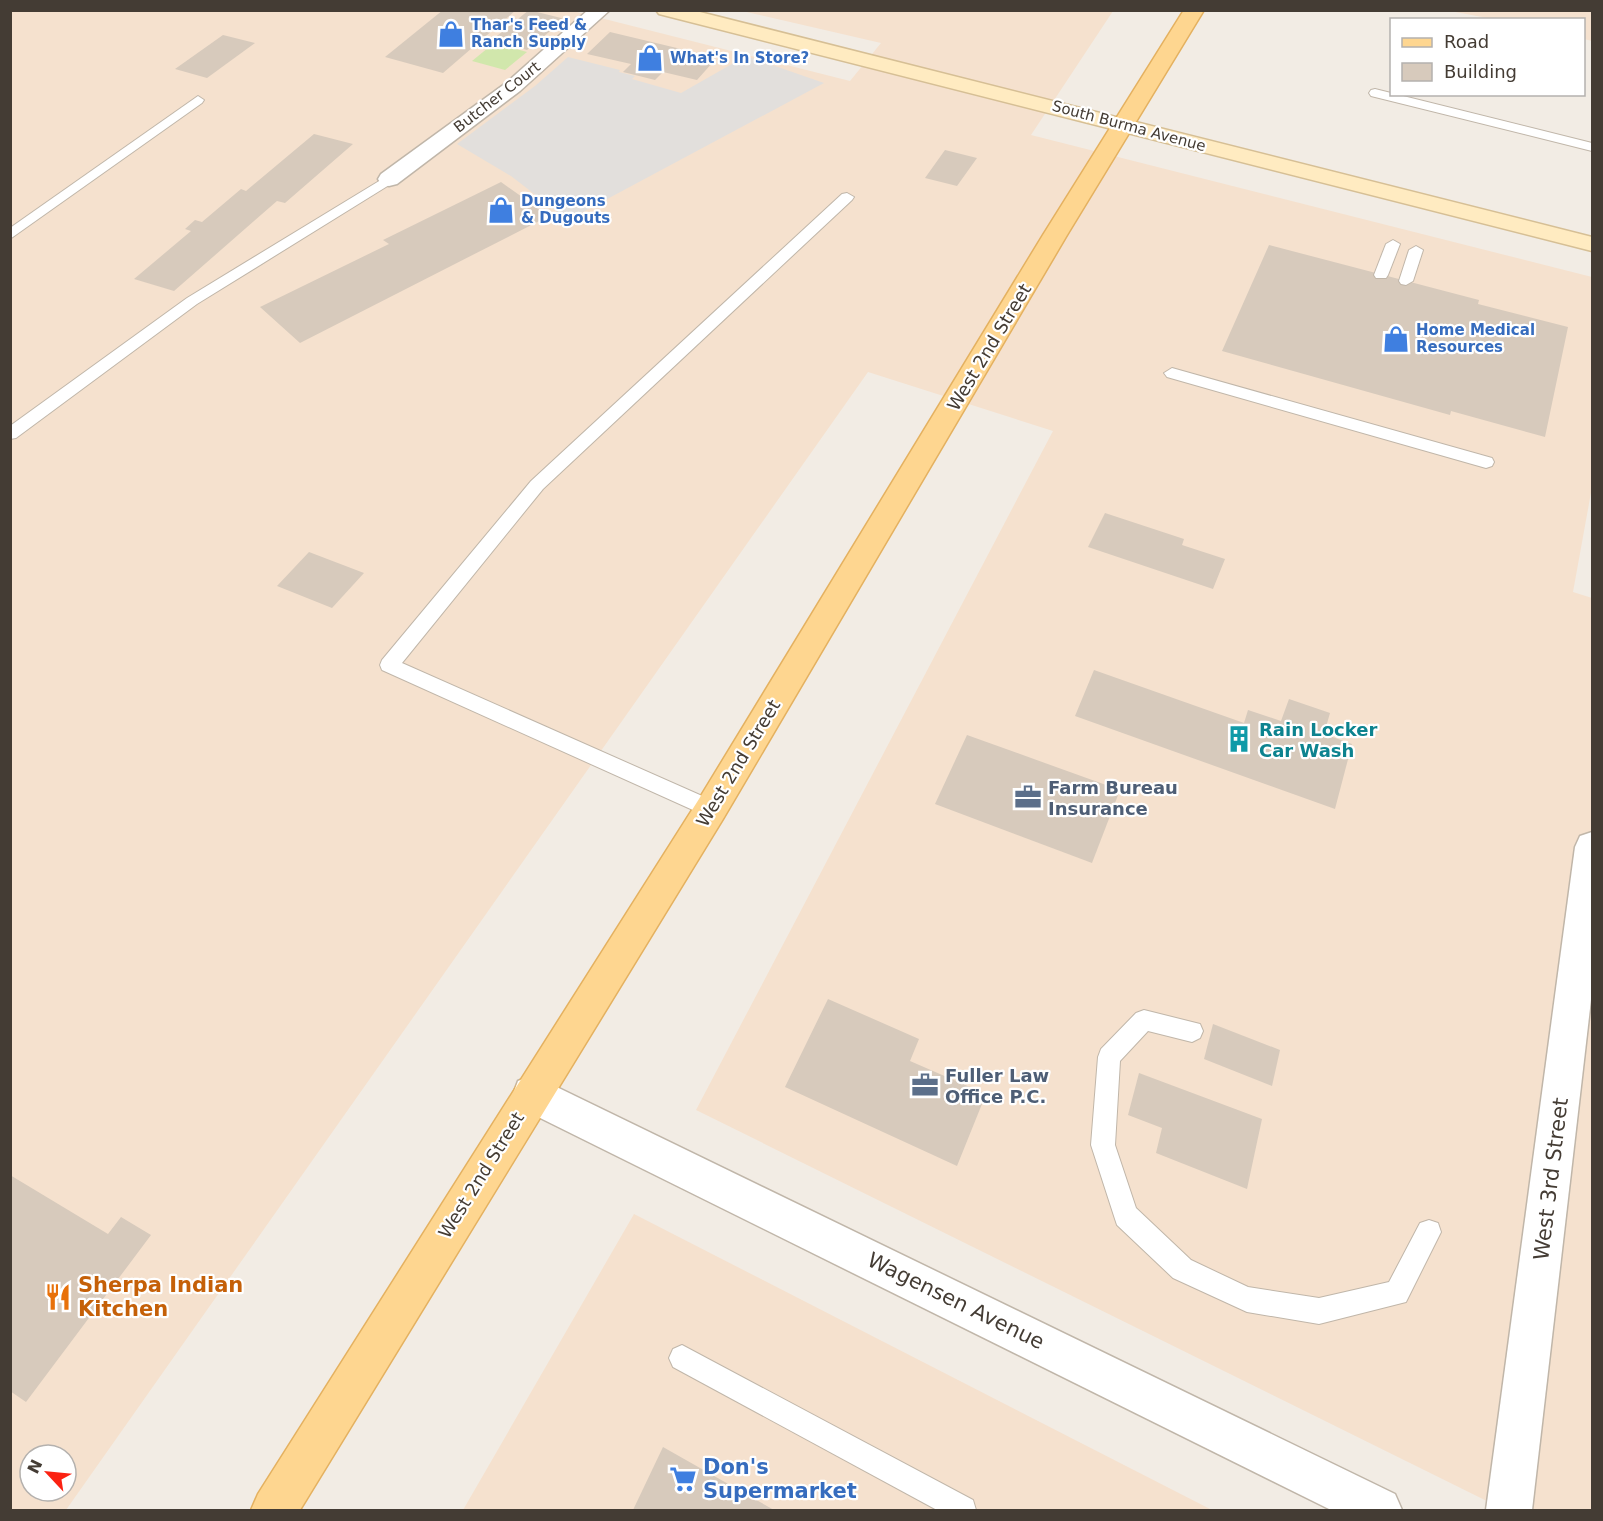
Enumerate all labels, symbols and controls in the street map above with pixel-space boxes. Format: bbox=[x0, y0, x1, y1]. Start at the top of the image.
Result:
place label: Thar's Feed & Ranch Supply bbox=[471, 16, 587, 51]
legend bbox=[1390, 18, 1585, 96]
shop icon: Thar's Feed & Ranch Supply bbox=[436, 19, 466, 49]
text: Road bbox=[1444, 31, 1489, 52]
shop icon: What's In Store? bbox=[635, 43, 665, 73]
place label: What's In Store? bbox=[670, 49, 809, 67]
street label: Butcher Court bbox=[450, 58, 544, 136]
text: Building bbox=[1444, 61, 1517, 82]
street label: South Burma Avenue bbox=[1050, 97, 1208, 155]
place label: Dungeons & Dugouts bbox=[521, 192, 610, 227]
shop icon: Dungeons & Dugouts bbox=[486, 195, 516, 225]
street label: West 2nd Street bbox=[943, 280, 1035, 414]
place label: Home Medical Resources bbox=[1416, 321, 1535, 356]
shop icon: Home Medical Resources bbox=[1381, 324, 1411, 354]
street label: West 2nd Street bbox=[692, 696, 784, 830]
place label: Rain Locker Car Wash bbox=[1259, 719, 1377, 761]
building icon: Rain Locker Car Wash bbox=[1224, 724, 1254, 754]
place label: Farm Bureau Insurance bbox=[1048, 777, 1178, 819]
office icon: Farm Bureau Insurance bbox=[1013, 782, 1043, 812]
place label: Fuller Law Office P.C. bbox=[945, 1065, 1049, 1107]
office icon: Fuller Law Office P.C. bbox=[910, 1070, 940, 1100]
street label: West 3rd Street bbox=[1529, 1096, 1573, 1262]
street label: West 2nd Street bbox=[434, 1108, 528, 1242]
street label: Wagensen Avenue bbox=[864, 1248, 1048, 1354]
place label: Sherpa Indian Kitchen bbox=[78, 1273, 243, 1321]
restaurant icon: Sherpa Indian Kitchen bbox=[43, 1282, 73, 1312]
north arrow bbox=[18, 1443, 78, 1503]
place label: Don's Supermarket bbox=[703, 1455, 857, 1503]
text: N bbox=[23, 1456, 46, 1477]
supermarket icon: Don's Supermarket bbox=[668, 1464, 698, 1494]

